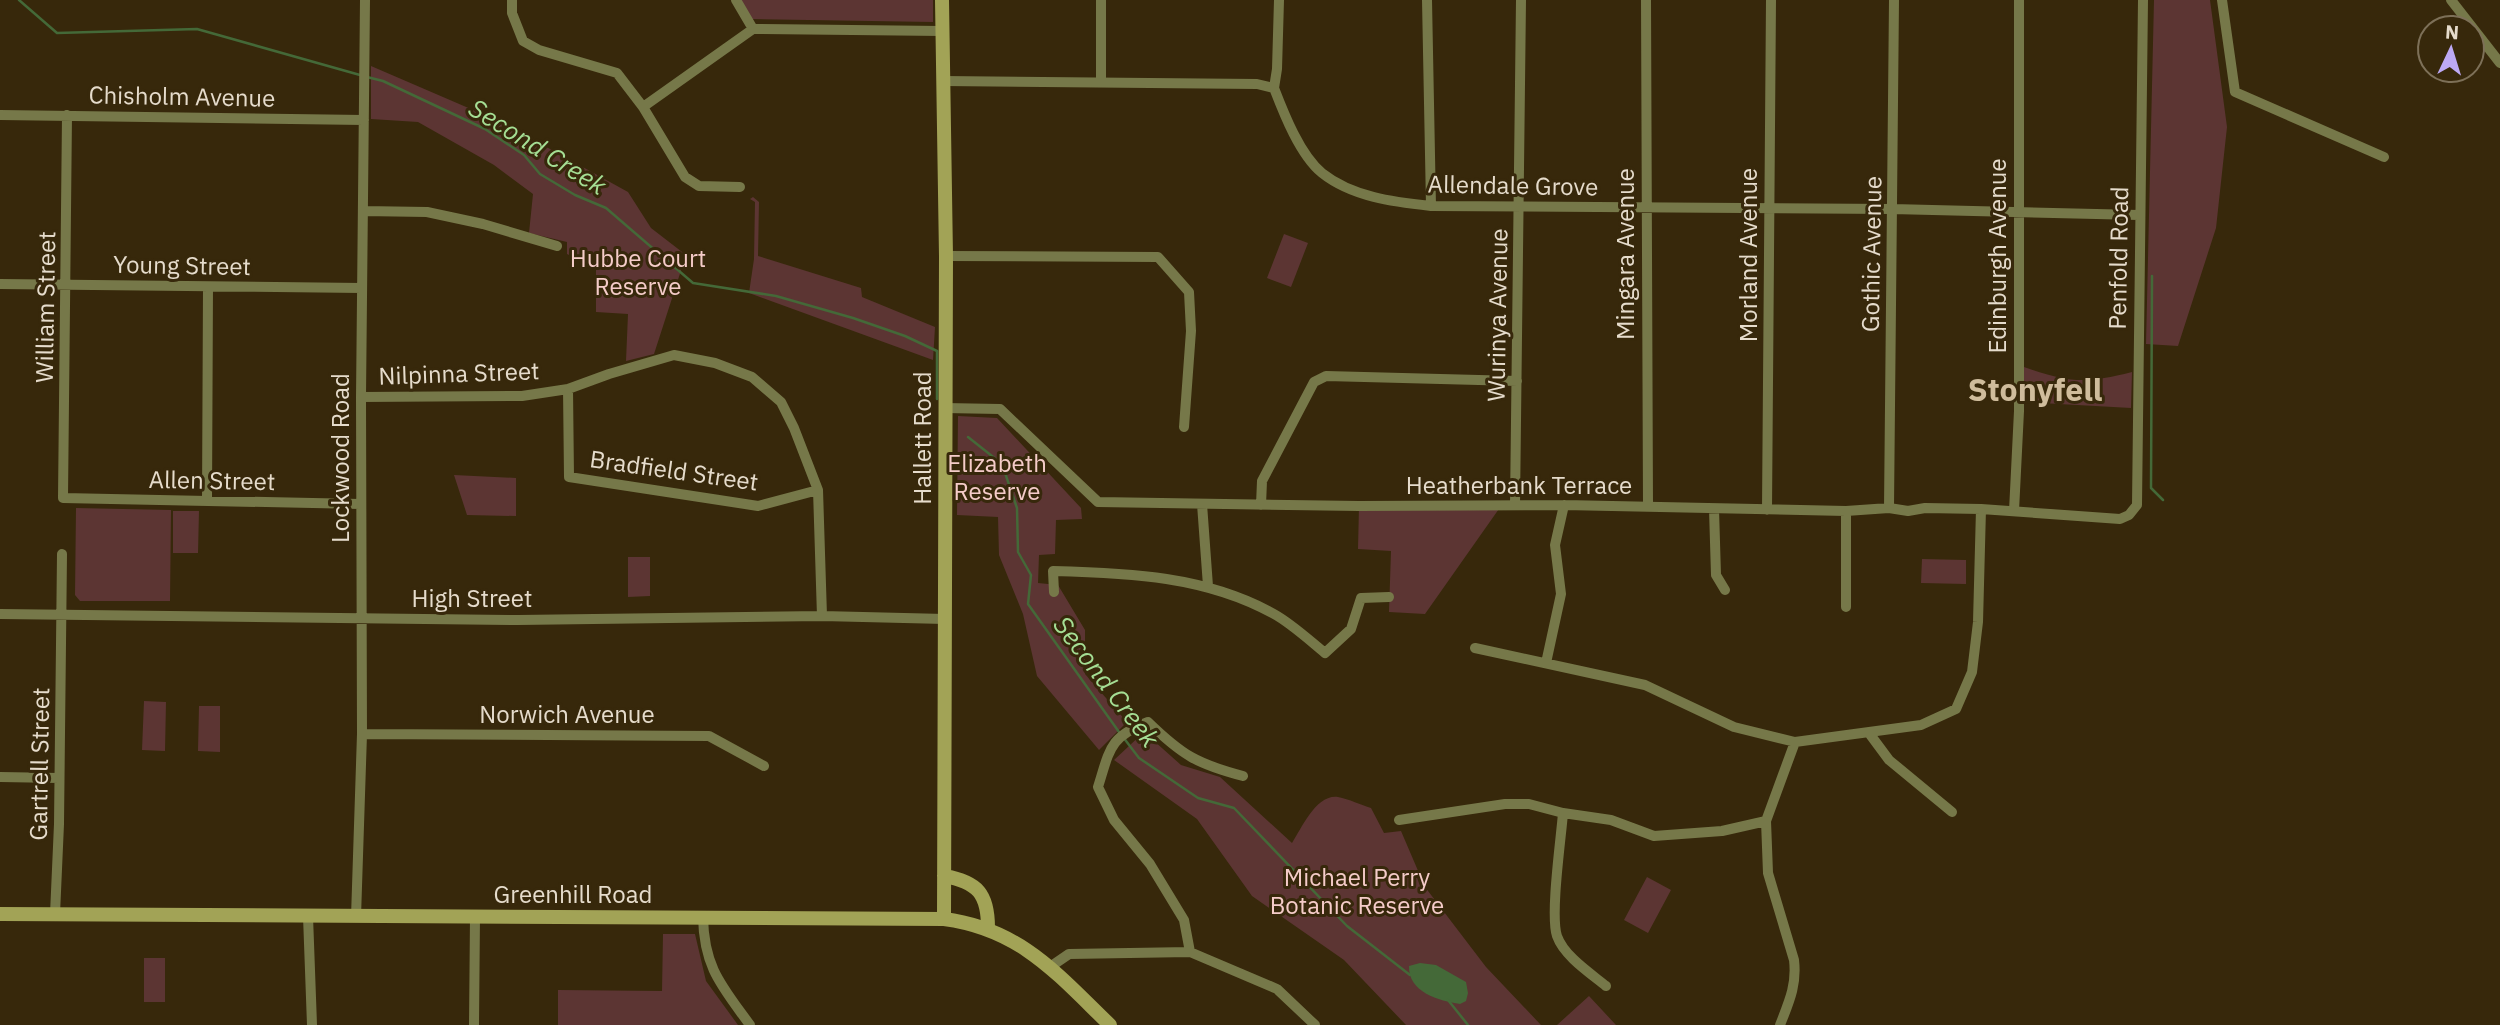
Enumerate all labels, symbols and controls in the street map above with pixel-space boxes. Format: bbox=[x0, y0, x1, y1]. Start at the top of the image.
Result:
north arrow bbox=[2416, 14, 2486, 84]
text: N bbox=[2444, 20, 2460, 44]
street label: Chisholm Avenue bbox=[88, 78, 276, 114]
water label: Second Creek bbox=[463, 90, 614, 202]
street label: Edinburgh Avenue bbox=[1981, 158, 2013, 354]
street label: Allendale Grove bbox=[1427, 168, 1599, 202]
street label: Mingara Avenue bbox=[1609, 168, 1641, 340]
street label: Morland Avenue bbox=[1732, 168, 1764, 342]
street label: Gothic Avenue bbox=[1854, 176, 1888, 332]
street label: Penfold Road bbox=[2101, 186, 2135, 330]
street label: Wurinya Avenue bbox=[1479, 228, 1515, 402]
street label: William Street bbox=[28, 231, 62, 383]
park label: Hubbe Court Reserve bbox=[570, 242, 706, 302]
street label: Young Street bbox=[113, 248, 251, 282]
street label: Nilpinna Street bbox=[378, 354, 540, 392]
district label: Stonyfell bbox=[1968, 368, 2103, 410]
street label: Hallett Road bbox=[906, 371, 938, 505]
street label: Lockwood Road bbox=[324, 373, 356, 543]
street label: Bradfield Street bbox=[588, 442, 760, 498]
park label: Elizabeth Reserve bbox=[947, 447, 1047, 507]
street label: Allen Street bbox=[148, 463, 276, 497]
street label: Heatherbank Terrace bbox=[1406, 469, 1632, 501]
street label: High Street bbox=[412, 582, 532, 614]
water label: Second Creek bbox=[1046, 608, 1168, 754]
street label: Gartrell Street bbox=[22, 687, 56, 841]
street label: Norwich Avenue bbox=[479, 698, 655, 730]
park label: Michael Perry Botanic Reserve bbox=[1270, 861, 1444, 921]
street label: Greenhill Road bbox=[494, 878, 652, 910]

